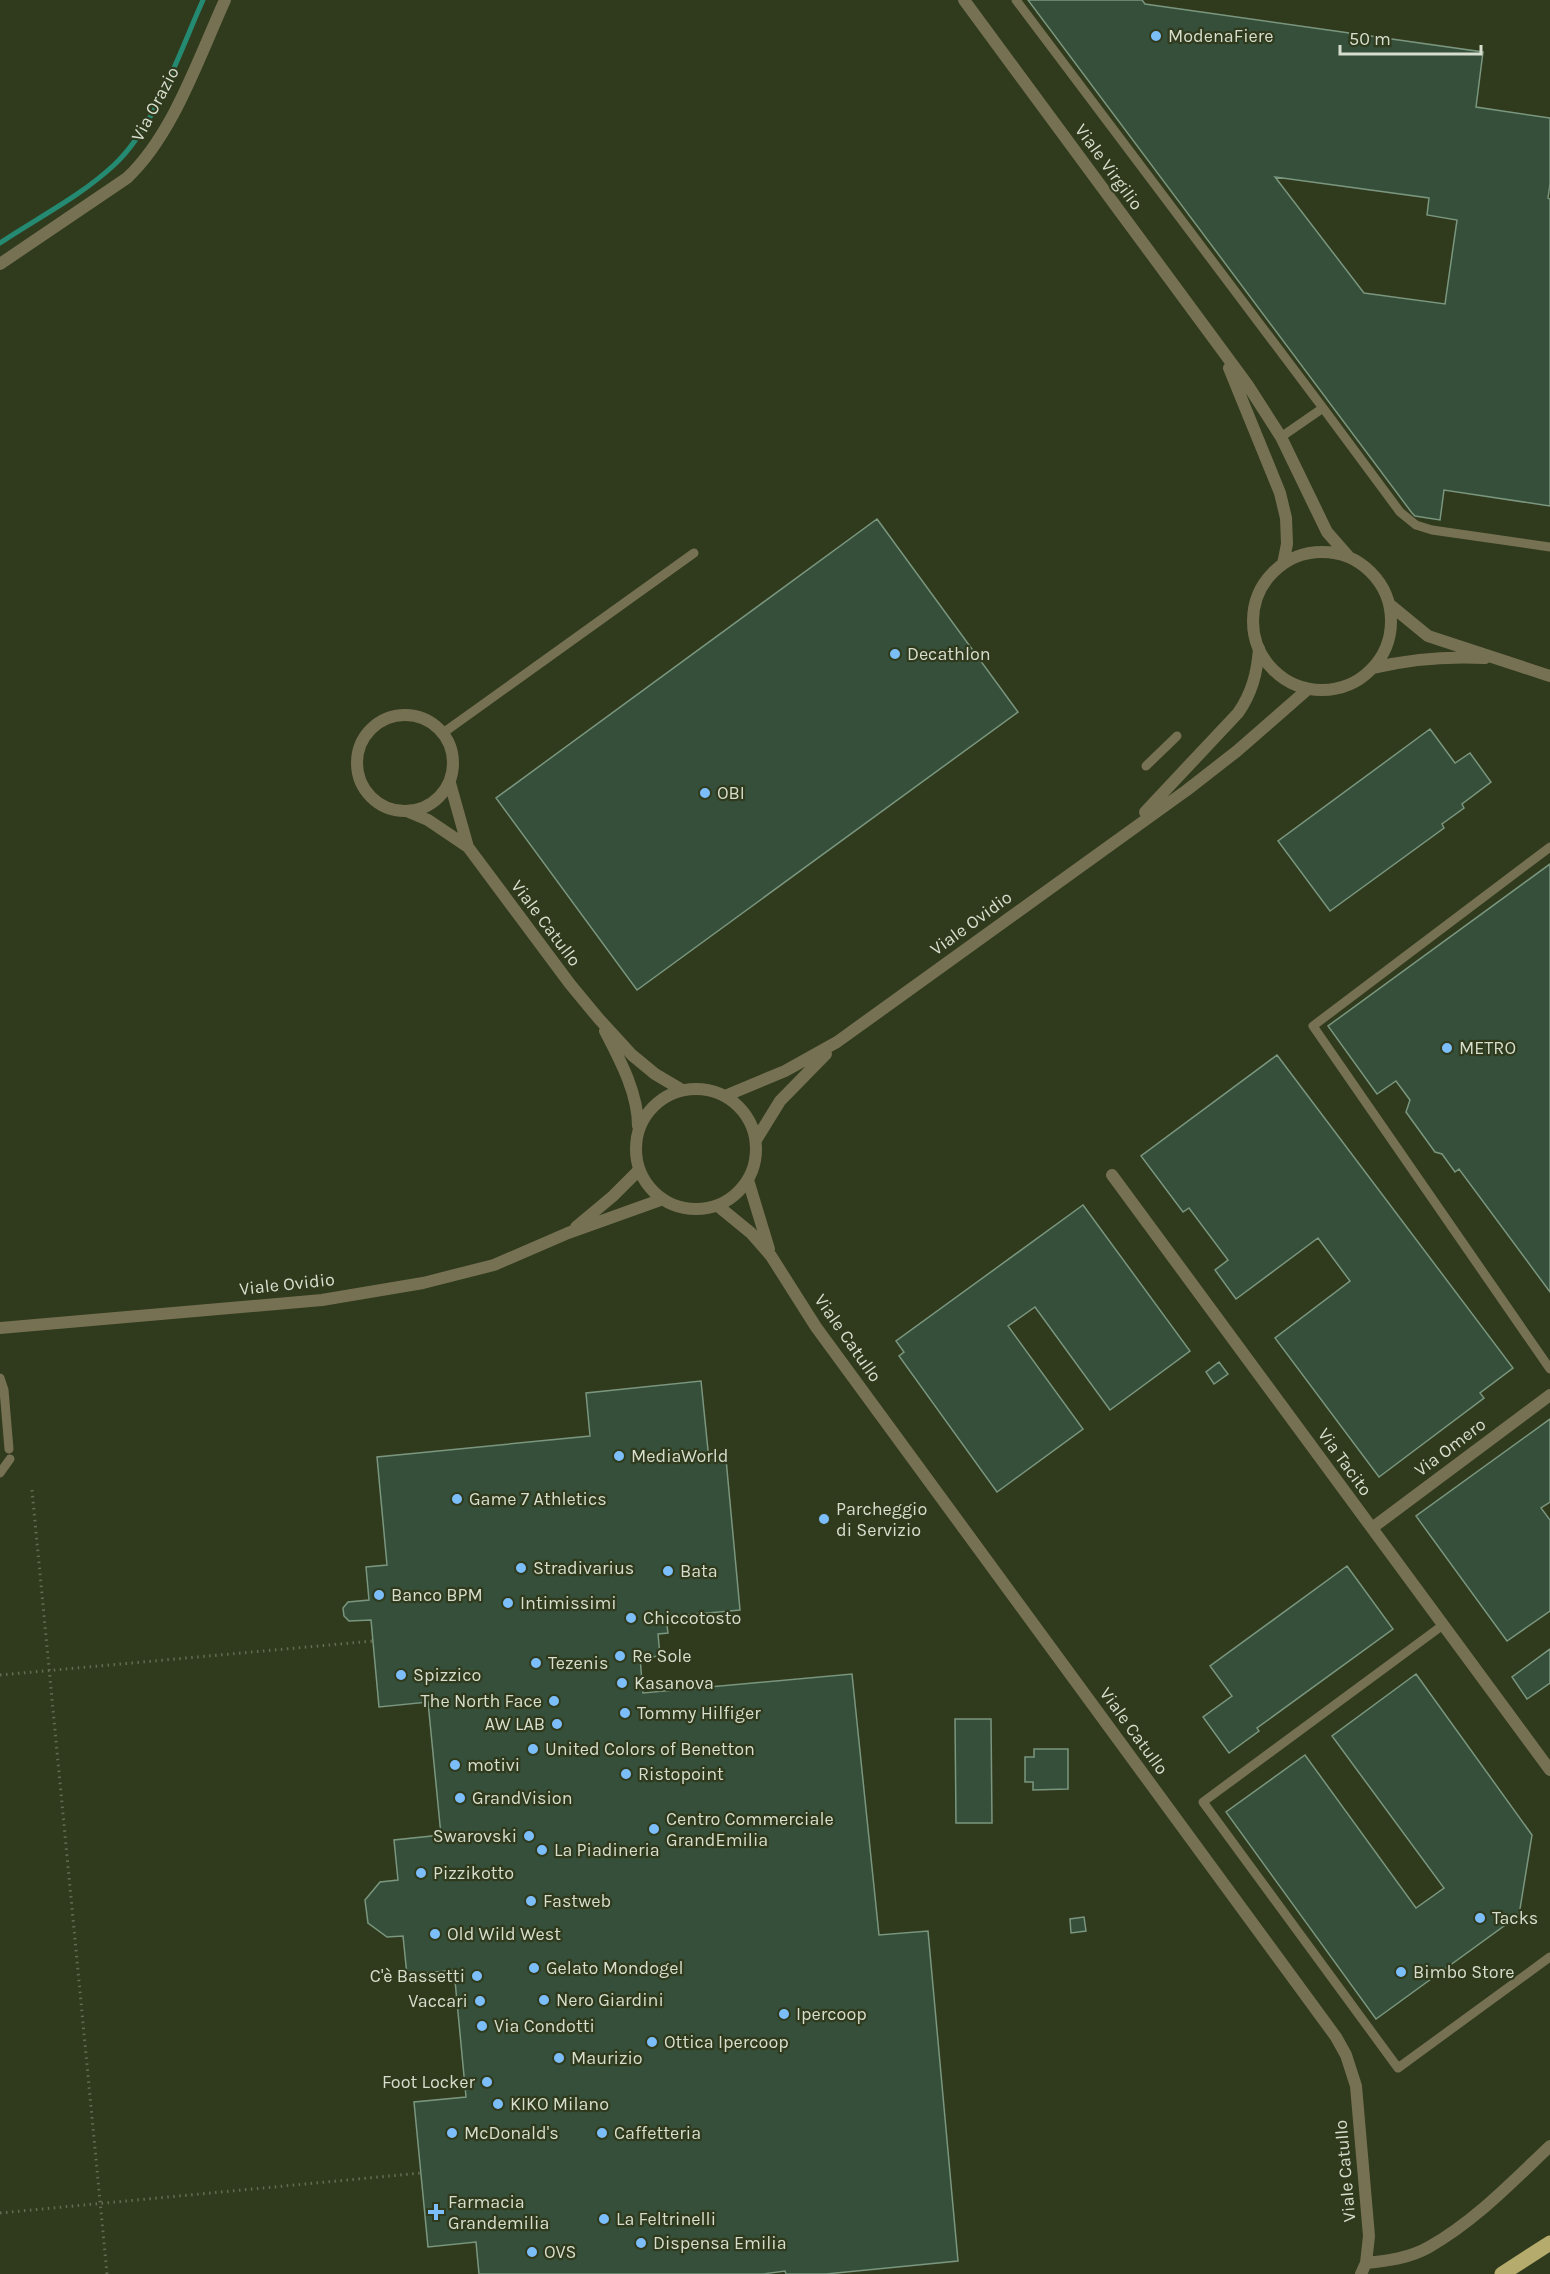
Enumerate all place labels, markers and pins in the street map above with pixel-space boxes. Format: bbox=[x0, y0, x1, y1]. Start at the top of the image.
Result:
place label: ModenaFiere bbox=[1168, 25, 1274, 47]
marker: ModenaFiere bbox=[1149, 29, 1163, 43]
place label: Decathlon bbox=[907, 643, 991, 665]
marker: Decathlon bbox=[888, 647, 902, 661]
place label: OBI bbox=[717, 782, 745, 804]
marker: OBI bbox=[698, 786, 712, 800]
place label: METRO bbox=[1459, 1037, 1516, 1059]
marker: METRO bbox=[1440, 1041, 1454, 1055]
place label: MediaWorld bbox=[631, 1445, 729, 1467]
marker: MediaWorld bbox=[612, 1449, 626, 1463]
place label: Game 7 Athletics bbox=[469, 1488, 607, 1510]
marker: Game 7 Athletics bbox=[450, 1492, 464, 1506]
place label: Parcheggio di Servizio bbox=[836, 1498, 927, 1541]
marker: Parcheggio di Servizio bbox=[817, 1512, 831, 1526]
place label: Stradivarius bbox=[533, 1557, 634, 1579]
place label: Bata bbox=[680, 1560, 718, 1582]
marker: Stradivarius bbox=[514, 1561, 528, 1575]
marker: Bata bbox=[661, 1564, 675, 1578]
place label: Banco BPM bbox=[391, 1584, 483, 1606]
marker: Banco BPM bbox=[372, 1588, 386, 1602]
place label: Intimissimi bbox=[520, 1592, 617, 1614]
marker: Intimissimi bbox=[501, 1596, 515, 1610]
place label: Chiccotosto bbox=[643, 1607, 741, 1629]
marker: Chiccotosto bbox=[624, 1611, 638, 1625]
place label: Re Sole bbox=[632, 1645, 692, 1667]
marker: Re Sole bbox=[613, 1649, 627, 1663]
place label: Tezenis bbox=[548, 1652, 608, 1674]
marker: Tezenis bbox=[529, 1656, 543, 1670]
place label: Spizzico bbox=[413, 1664, 481, 1686]
marker: Spizzico bbox=[394, 1668, 408, 1682]
place label: Kasanova bbox=[634, 1672, 714, 1694]
marker: Kasanova bbox=[615, 1676, 629, 1690]
place label: The North Face bbox=[421, 1690, 542, 1712]
marker: The North Face bbox=[547, 1694, 561, 1708]
place label: Tommy Hilfiger bbox=[637, 1702, 761, 1724]
marker: Tommy Hilfiger bbox=[618, 1706, 632, 1720]
place label: AW LAB bbox=[485, 1713, 545, 1735]
marker: AW LAB bbox=[550, 1717, 564, 1731]
place label: United Colors of Benetton bbox=[545, 1738, 755, 1760]
marker: United Colors of Benetton bbox=[526, 1742, 540, 1756]
place label: motivi bbox=[467, 1754, 520, 1776]
marker: motivi bbox=[448, 1758, 462, 1772]
place label: Ristopoint bbox=[638, 1763, 724, 1785]
marker: Ristopoint bbox=[619, 1767, 633, 1781]
place label: GrandVision bbox=[472, 1787, 573, 1809]
marker: GrandVision bbox=[453, 1791, 467, 1805]
place label: Centro Commerciale GrandEmilia bbox=[666, 1808, 834, 1851]
marker: Centro Commerciale GrandEmilia bbox=[647, 1822, 661, 1836]
place label: Swarovski bbox=[433, 1825, 517, 1847]
marker: Swarovski bbox=[522, 1829, 536, 1843]
place label: La Piadineria bbox=[554, 1839, 660, 1861]
marker: La Piadineria bbox=[535, 1843, 549, 1857]
place label: Pizzikotto bbox=[433, 1862, 514, 1884]
marker: Pizzikotto bbox=[414, 1866, 428, 1880]
place label: Fastweb bbox=[543, 1890, 611, 1912]
marker: Fastweb bbox=[524, 1894, 538, 1908]
place label: Tacks bbox=[1492, 1907, 1538, 1929]
marker: Tacks bbox=[1473, 1911, 1487, 1925]
place label: Old Wild West bbox=[447, 1923, 561, 1945]
marker: Old Wild West bbox=[428, 1927, 442, 1941]
place label: Gelato Mondogel bbox=[546, 1957, 684, 1979]
marker: Gelato Mondogel bbox=[527, 1961, 541, 1975]
place label: Bimbo Store bbox=[1413, 1961, 1514, 1983]
place label: C'è Bassetti bbox=[370, 1965, 465, 1987]
marker: Bimbo Store bbox=[1394, 1965, 1408, 1979]
marker: C'è Bassetti bbox=[470, 1969, 484, 1983]
place label: Nero Giardini bbox=[556, 1989, 664, 2011]
place label: Vaccari bbox=[408, 1990, 468, 2012]
marker: Nero Giardini bbox=[537, 1993, 551, 2007]
marker: Vaccari bbox=[473, 1994, 487, 2008]
place label: Ipercoop bbox=[796, 2003, 867, 2025]
marker: Ipercoop bbox=[777, 2007, 791, 2021]
place label: Via Condotti bbox=[494, 2015, 595, 2037]
marker: Via Condotti bbox=[475, 2019, 489, 2033]
place label: Ottica Ipercoop bbox=[664, 2031, 789, 2053]
marker: Ottica Ipercoop bbox=[645, 2035, 659, 2049]
place label: Maurizio bbox=[571, 2047, 643, 2069]
marker: Maurizio bbox=[552, 2051, 566, 2065]
place label: Foot Locker bbox=[382, 2071, 475, 2093]
marker: Foot Locker bbox=[480, 2075, 494, 2089]
place label: KIKO Milano bbox=[510, 2093, 609, 2115]
marker: KIKO Milano bbox=[491, 2097, 505, 2111]
place label: McDonald's bbox=[464, 2122, 559, 2144]
place label: Caffetteria bbox=[614, 2122, 701, 2144]
marker: McDonald's bbox=[445, 2126, 459, 2140]
marker: Caffetteria bbox=[595, 2126, 609, 2140]
place label: Farmacia Grandemilia bbox=[448, 2191, 549, 2234]
marker: Farmacia Grandemilia bbox=[429, 2205, 443, 2219]
place label: La Feltrinelli bbox=[616, 2208, 716, 2230]
marker: La Feltrinelli bbox=[597, 2212, 611, 2226]
place label: Dispensa Emilia bbox=[653, 2232, 787, 2254]
marker: Dispensa Emilia bbox=[634, 2236, 648, 2250]
place label: OVS bbox=[544, 2241, 576, 2263]
marker: OVS bbox=[525, 2245, 539, 2259]

